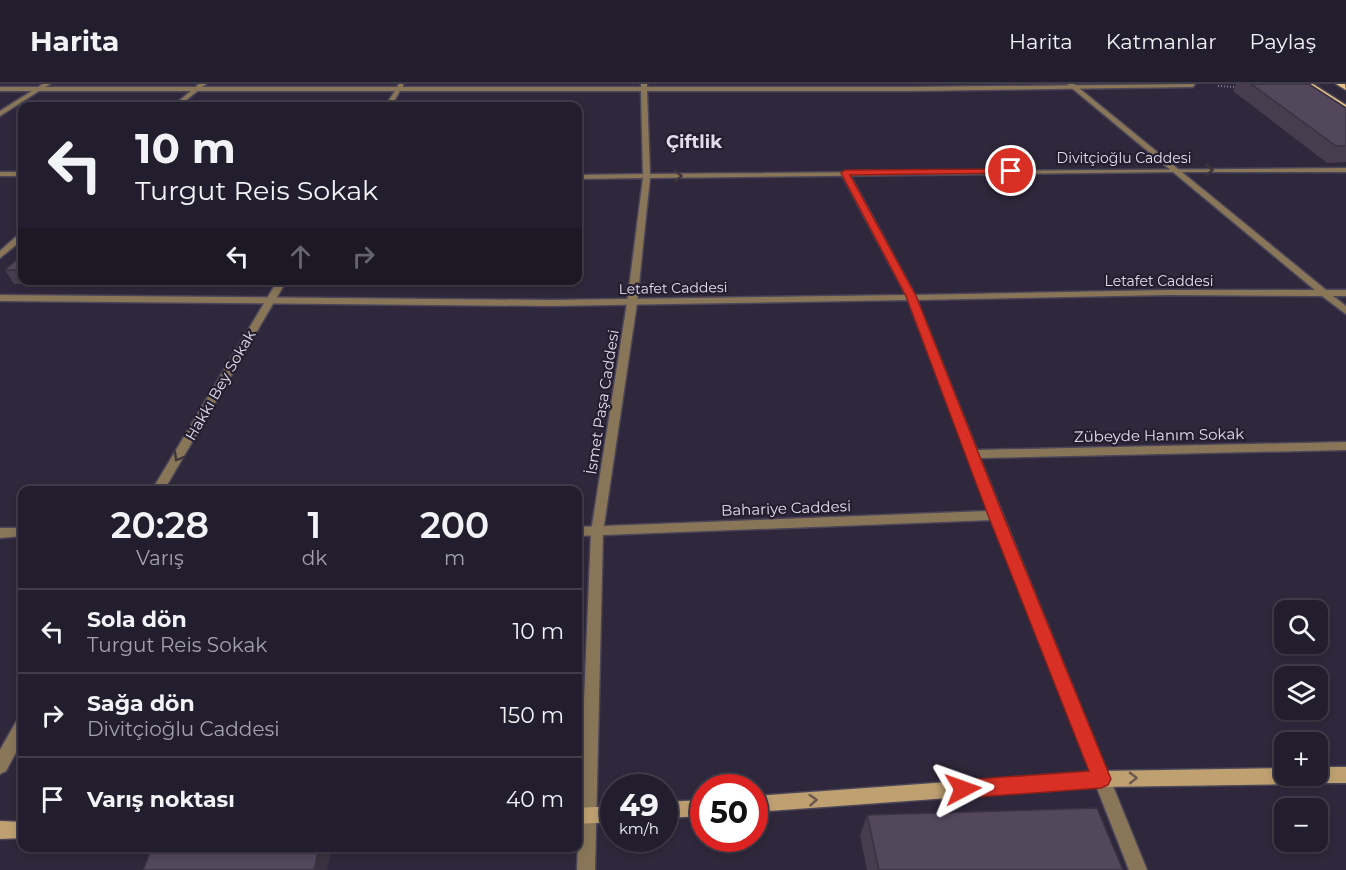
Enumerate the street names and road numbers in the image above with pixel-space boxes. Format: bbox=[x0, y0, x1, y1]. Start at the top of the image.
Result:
street label: Divitçioğlu Caddesi bbox=[1057, 149, 1191, 167]
street label: Letafet Caddesi bbox=[1105, 272, 1213, 290]
street label: Letafet Caddesi bbox=[618, 278, 728, 298]
street label: Hakkı Bey Sokak bbox=[181, 326, 259, 444]
street label: İsmet Paşa Caddesi bbox=[581, 328, 623, 476]
street label: Zübeyde Hanım Sokak bbox=[1074, 424, 1244, 446]
street label: Bahariye Caddesi bbox=[721, 496, 851, 520]

